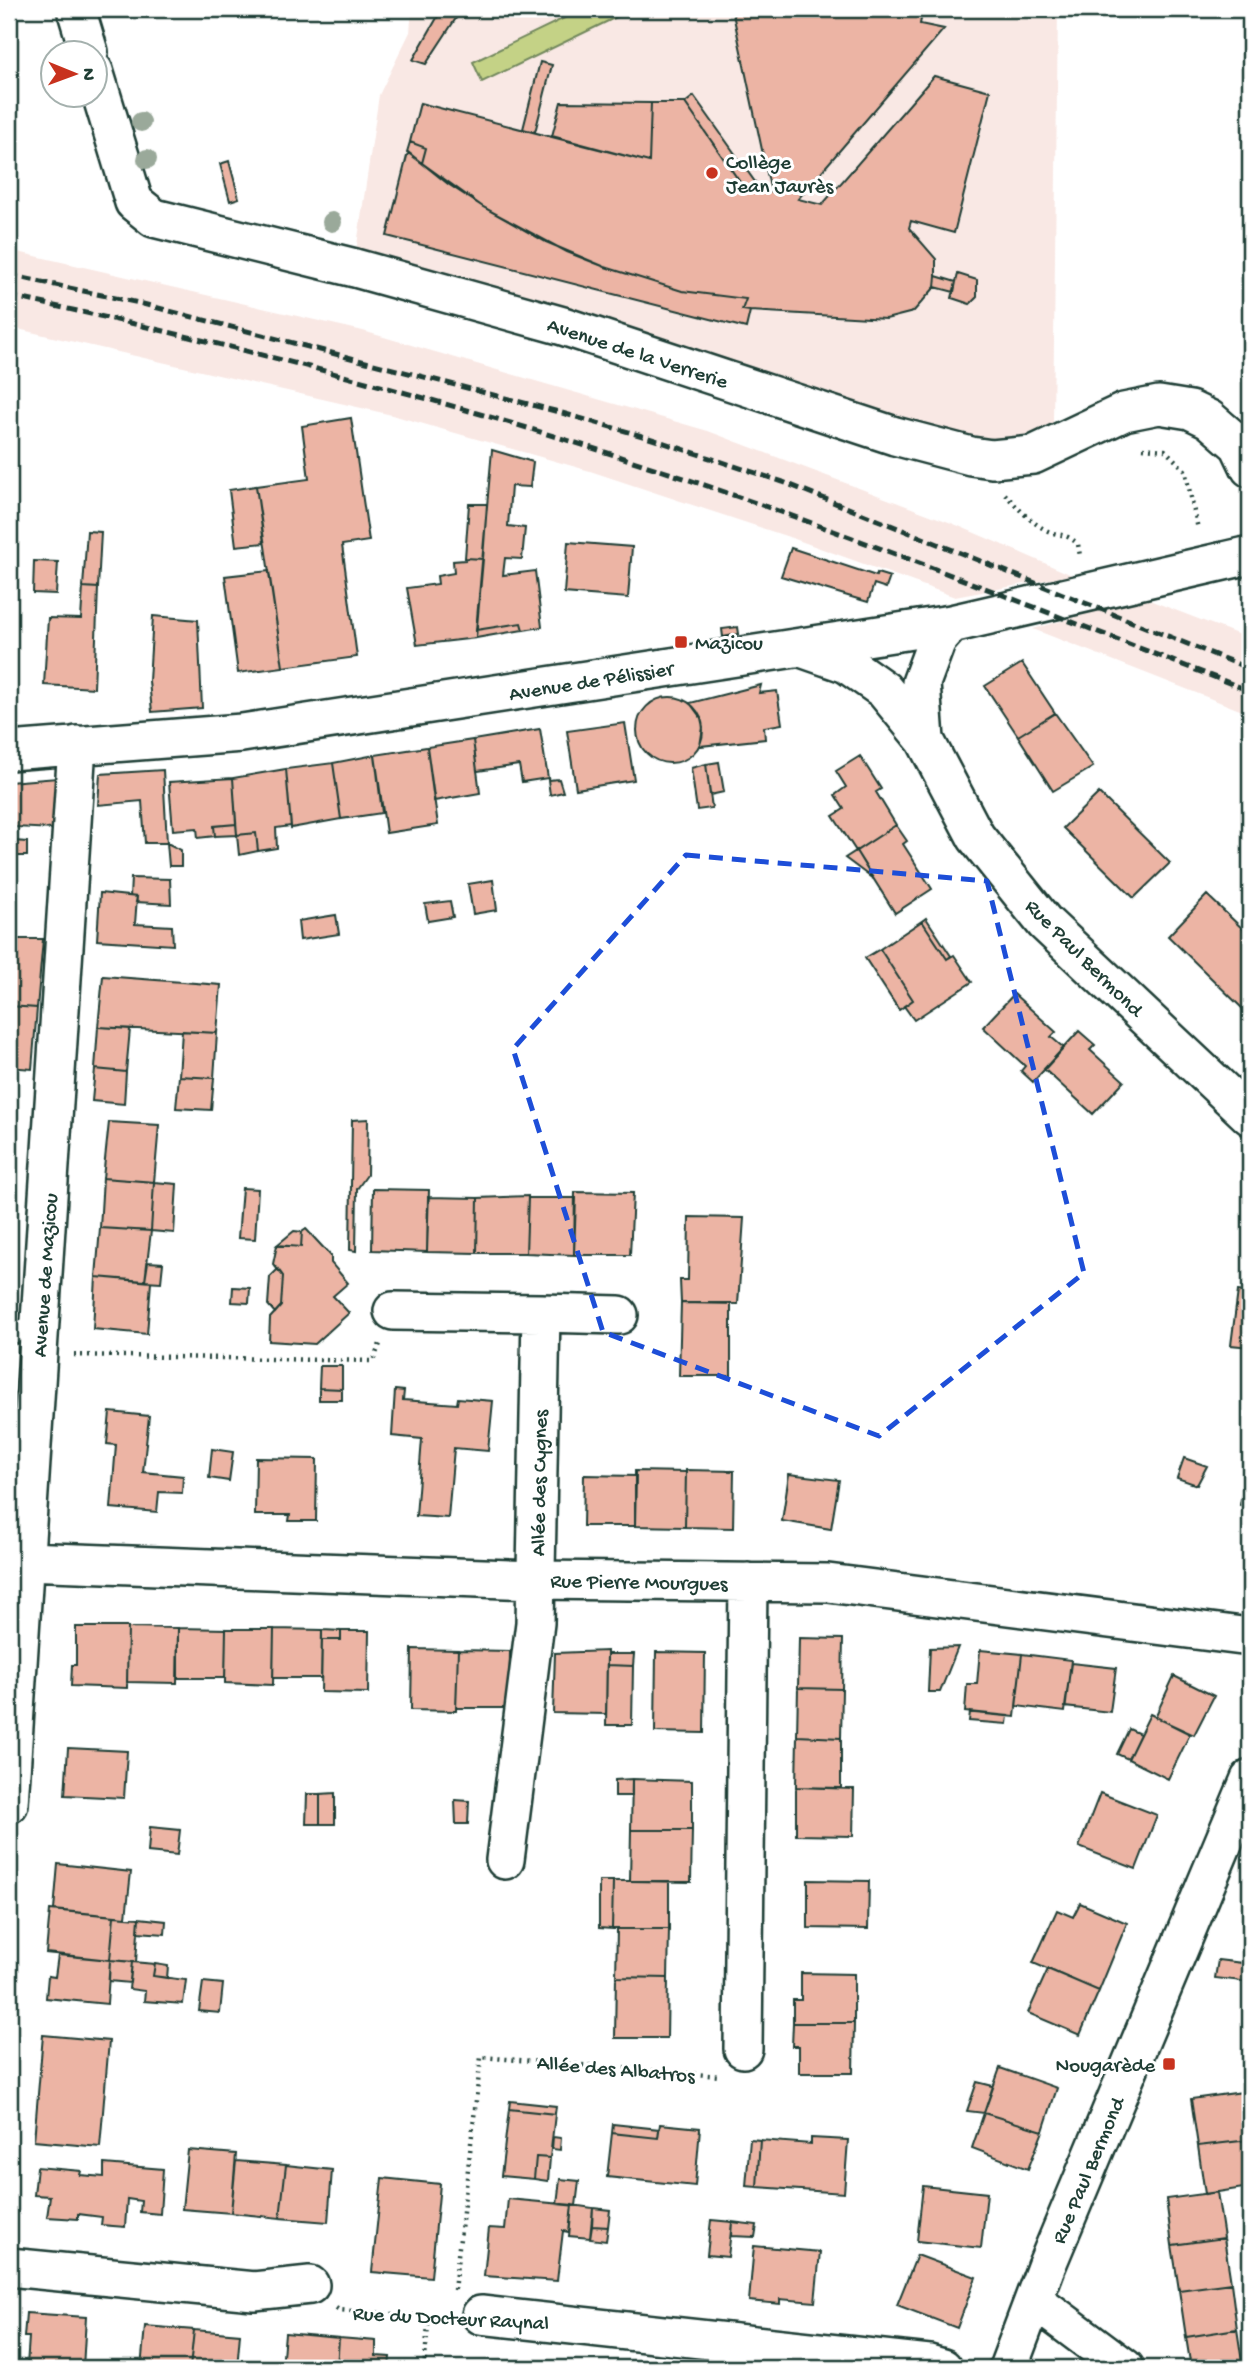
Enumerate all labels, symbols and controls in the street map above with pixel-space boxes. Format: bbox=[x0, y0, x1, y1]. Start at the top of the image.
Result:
north arrow bbox=[38, 38, 108, 108]
text: N bbox=[76, 68, 99, 81]
place label: Collège Jean Jaurès bbox=[726, 152, 834, 201]
marker: Collège Jean Jaurès bbox=[704, 165, 720, 181]
street label: Avenue de la Verrerie bbox=[543, 314, 732, 397]
place label: Mazicou bbox=[695, 633, 763, 658]
marker: Mazicou bbox=[673, 634, 689, 650]
street label: Avenue de Pélissier bbox=[508, 658, 677, 709]
street label: Rue Paul Bermond bbox=[1018, 895, 1148, 1025]
street label: Avenue de Mazicou bbox=[29, 1192, 66, 1358]
street label: Allée des Cygnes bbox=[528, 1408, 555, 1556]
street label: Rue Pierre Mourgues bbox=[550, 1570, 729, 1599]
street label: Allée des Albatros bbox=[536, 2052, 697, 2091]
place label: Nougarède bbox=[1056, 2055, 1156, 2080]
marker: Nougarède bbox=[1161, 2056, 1177, 2072]
street label: Rue Paul Bermond bbox=[1048, 2093, 1133, 2248]
street label: Rue du Docteur Raynal bbox=[352, 2303, 550, 2338]

